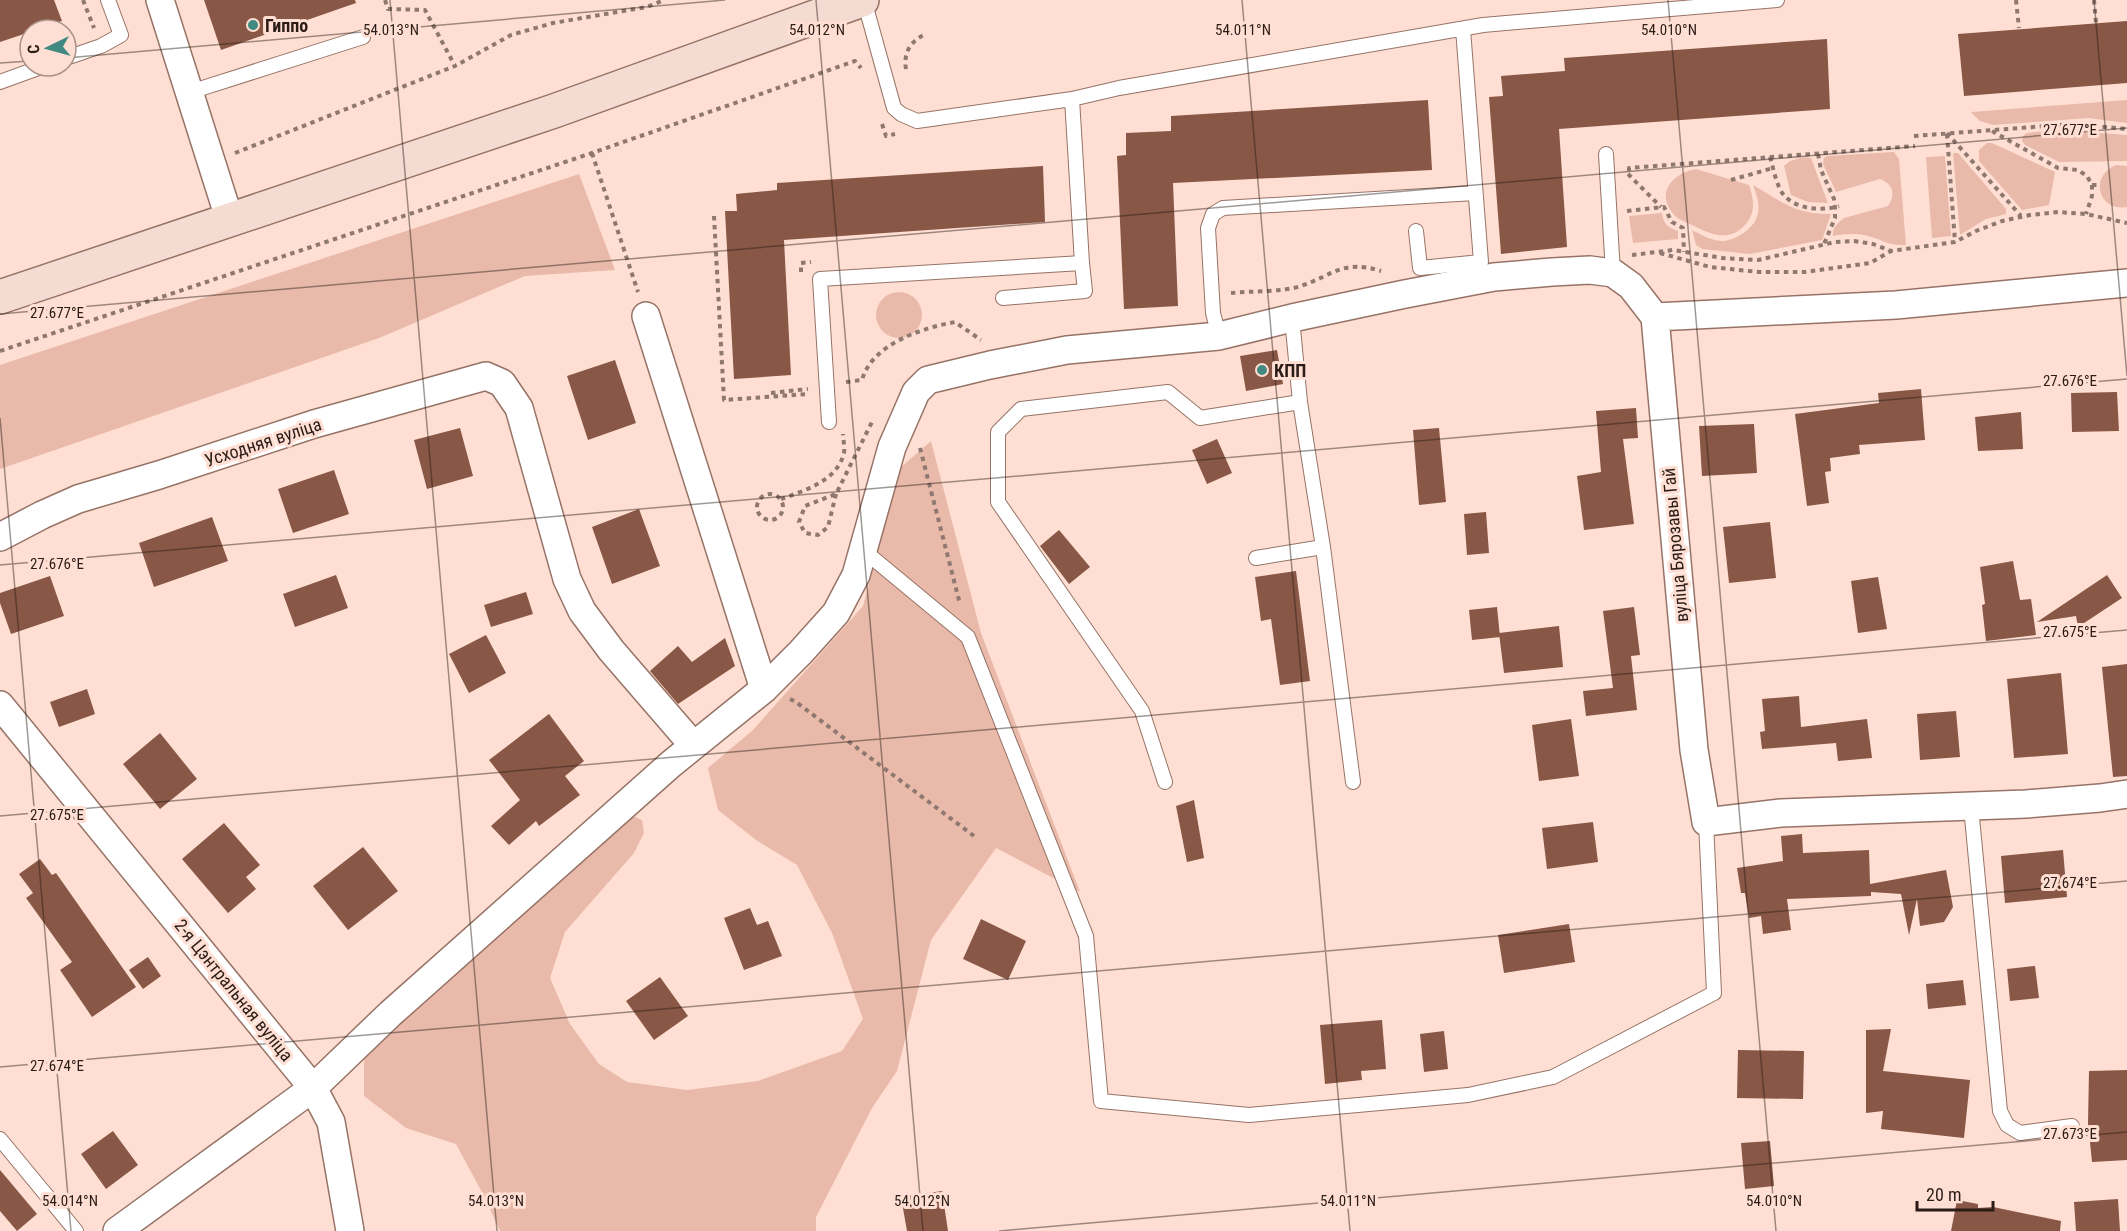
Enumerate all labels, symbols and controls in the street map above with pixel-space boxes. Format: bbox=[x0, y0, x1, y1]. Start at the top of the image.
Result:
place label: Гиппо bbox=[265, 15, 308, 36]
north arrow bbox=[18, 18, 78, 78]
marker: Гиппо bbox=[246, 18, 260, 32]
text: 54.013°N bbox=[363, 21, 419, 39]
text: 54.012°N bbox=[789, 21, 845, 39]
text: 54.011°N bbox=[1215, 21, 1271, 39]
text: 54.010°N bbox=[1641, 21, 1697, 39]
text: С bbox=[24, 44, 43, 55]
text: 27.677°E bbox=[2043, 121, 2097, 139]
text: 27.677°E bbox=[30, 304, 84, 322]
place label: КПП bbox=[1274, 360, 1306, 381]
marker: КПП bbox=[1255, 363, 1269, 377]
text: 27.676°E bbox=[2043, 372, 2097, 390]
street label: Усходняя вуліца bbox=[202, 413, 324, 471]
street label: вуліца Бярозавы Гай bbox=[1658, 467, 1692, 623]
text: 27.676°E bbox=[30, 555, 84, 573]
text: 27.675°E bbox=[2043, 623, 2097, 641]
text: 27.675°E bbox=[30, 806, 84, 824]
text: 27.674°E bbox=[2043, 874, 2097, 892]
street label: 2-я Цэнтральная вуліца bbox=[170, 915, 298, 1065]
text: 27.674°E bbox=[30, 1057, 84, 1075]
text: 27.673°E bbox=[2043, 1125, 2097, 1143]
scale bar bbox=[1917, 1174, 1994, 1212]
text: 20 m bbox=[1926, 1184, 1961, 1205]
text: 54.014°N bbox=[42, 1192, 98, 1210]
text: 54.013°N bbox=[468, 1192, 524, 1210]
text: 54.012°N bbox=[894, 1192, 950, 1210]
text: 54.011°N bbox=[1320, 1192, 1376, 1210]
text: 54.010°N bbox=[1746, 1192, 1802, 1210]

